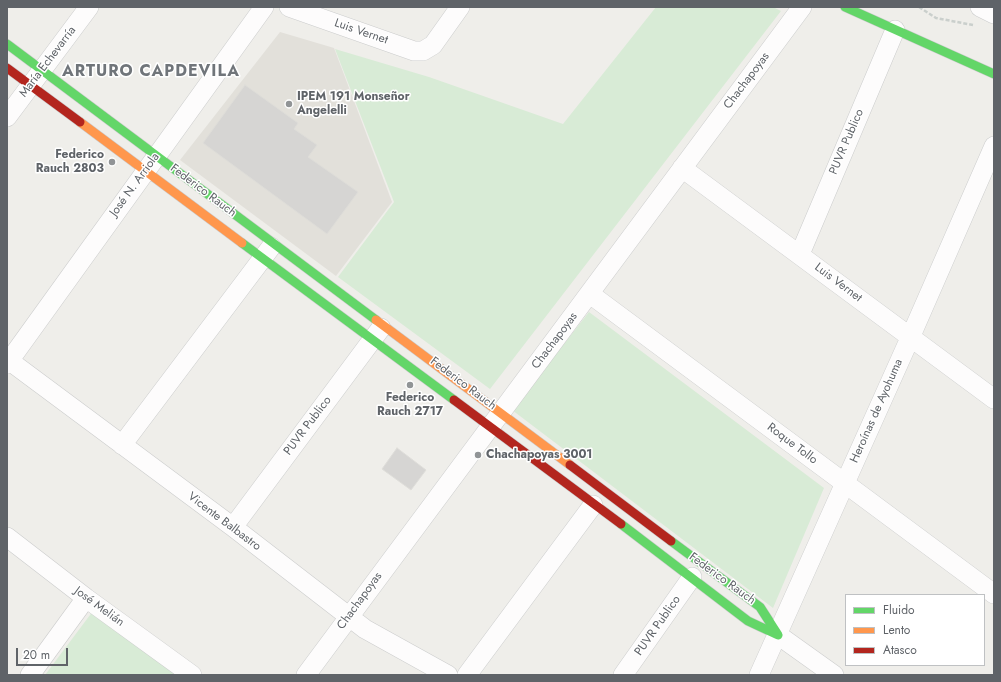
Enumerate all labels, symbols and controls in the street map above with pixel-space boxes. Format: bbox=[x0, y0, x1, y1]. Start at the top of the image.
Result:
street label: Luis Vernet bbox=[332, 16, 390, 48]
street label: María Echevarría bbox=[17, 24, 79, 100]
street label: Chachapoyas bbox=[721, 50, 773, 112]
district label: ARTURO CAPDEVILA bbox=[62, 62, 240, 82]
place label: IPEM 191 Monseñor Angelelli bbox=[297, 90, 410, 118]
marker: IPEM 191 Monseñor Angelelli bbox=[284, 99, 294, 109]
street label: PUVR Publico bbox=[827, 107, 867, 177]
place label: Federico Rauch 2803 bbox=[36, 148, 104, 176]
street label: José N. Arriola bbox=[107, 150, 163, 220]
marker: Federico Rauch 2803 bbox=[107, 157, 117, 167]
street label: Federico Rauch bbox=[167, 162, 239, 220]
street label: Luis Vernet bbox=[811, 261, 865, 305]
street label: Chachapoyas bbox=[529, 310, 581, 372]
street label: Federico Rauch bbox=[427, 355, 499, 413]
street label: Heroínas de Ayohuma bbox=[848, 357, 906, 465]
marker: Federico Rauch 2717 bbox=[405, 380, 415, 390]
place label: Federico Rauch 2717 bbox=[377, 391, 443, 419]
street label: PUVR Publico bbox=[281, 394, 335, 458]
street label: Roque Tollo bbox=[764, 420, 820, 468]
place label: Chachapoyas 3001 bbox=[486, 448, 592, 462]
marker: Chachapoyas 3001 bbox=[473, 450, 483, 460]
street label: Vicente Balbastro bbox=[185, 490, 263, 554]
street label: Federico Rauch bbox=[686, 550, 758, 608]
street label: Chachapoyas bbox=[334, 570, 386, 632]
street label: José Melián bbox=[71, 584, 127, 630]
street label: PUVR Publico bbox=[632, 593, 684, 659]
legend bbox=[845, 594, 985, 666]
text: Fluido bbox=[883, 601, 915, 619]
text: Lento bbox=[883, 621, 910, 639]
scale bar bbox=[18, 640, 70, 666]
text: Atasco bbox=[883, 641, 917, 659]
text: 20 m bbox=[23, 646, 50, 664]

